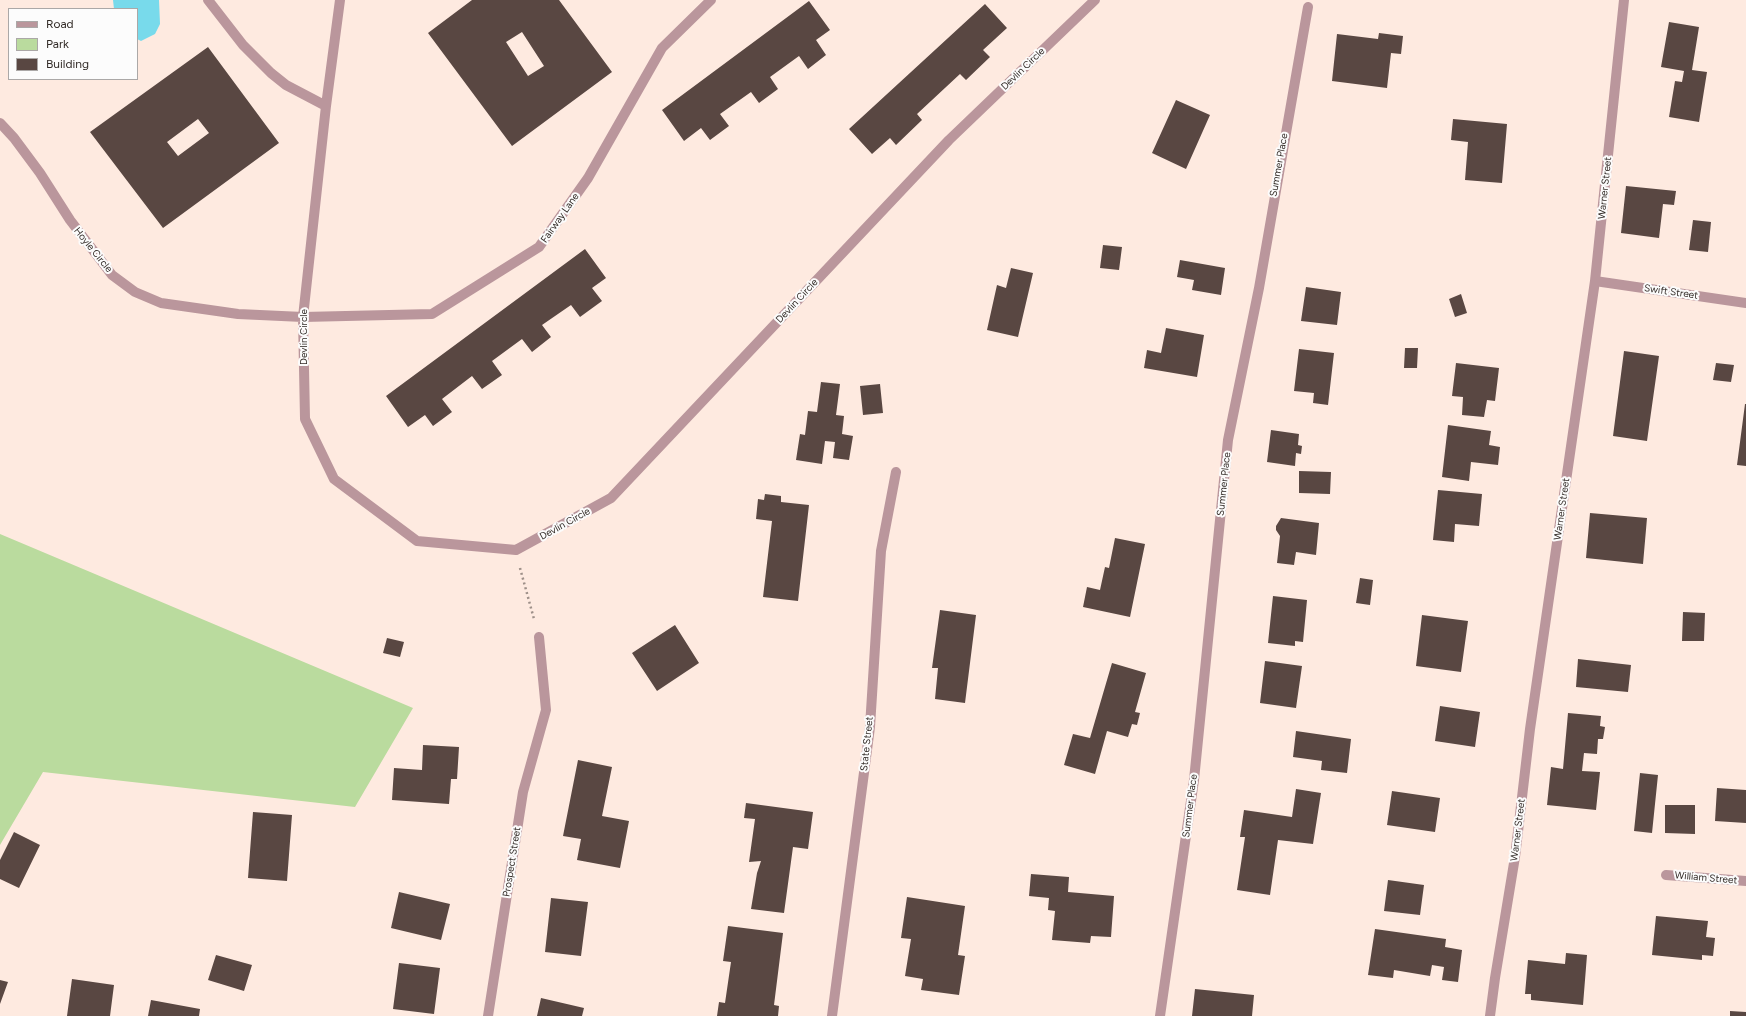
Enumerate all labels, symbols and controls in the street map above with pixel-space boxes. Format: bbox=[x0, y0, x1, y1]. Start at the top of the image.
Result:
legend bbox=[8, 8, 138, 80]
text: Road bbox=[46, 17, 74, 31]
text: Park bbox=[46, 37, 69, 51]
street label: Devlin Circle bbox=[999, 45, 1047, 93]
text: Building bbox=[46, 57, 89, 71]
street label: Summer Place bbox=[1268, 132, 1290, 198]
street label: Warner Street bbox=[1596, 156, 1614, 220]
street label: Fairway Lane bbox=[538, 191, 582, 245]
street label: Hoyle Circle bbox=[71, 225, 115, 275]
street label: Devlin Circle bbox=[774, 276, 820, 326]
street label: Swift Street bbox=[1643, 282, 1699, 302]
street label: Devlin Circle bbox=[298, 309, 310, 365]
street label: Summer Place bbox=[1215, 452, 1233, 516]
street label: Warner Street bbox=[1552, 477, 1572, 541]
street label: Devlin Circle bbox=[538, 505, 592, 543]
street label: State Street bbox=[858, 716, 876, 772]
street label: Summer Place bbox=[1180, 774, 1200, 838]
street label: Warner Street bbox=[1508, 798, 1528, 862]
street label: Prospect Street bbox=[501, 826, 523, 898]
street label: William Street bbox=[1674, 869, 1738, 887]

